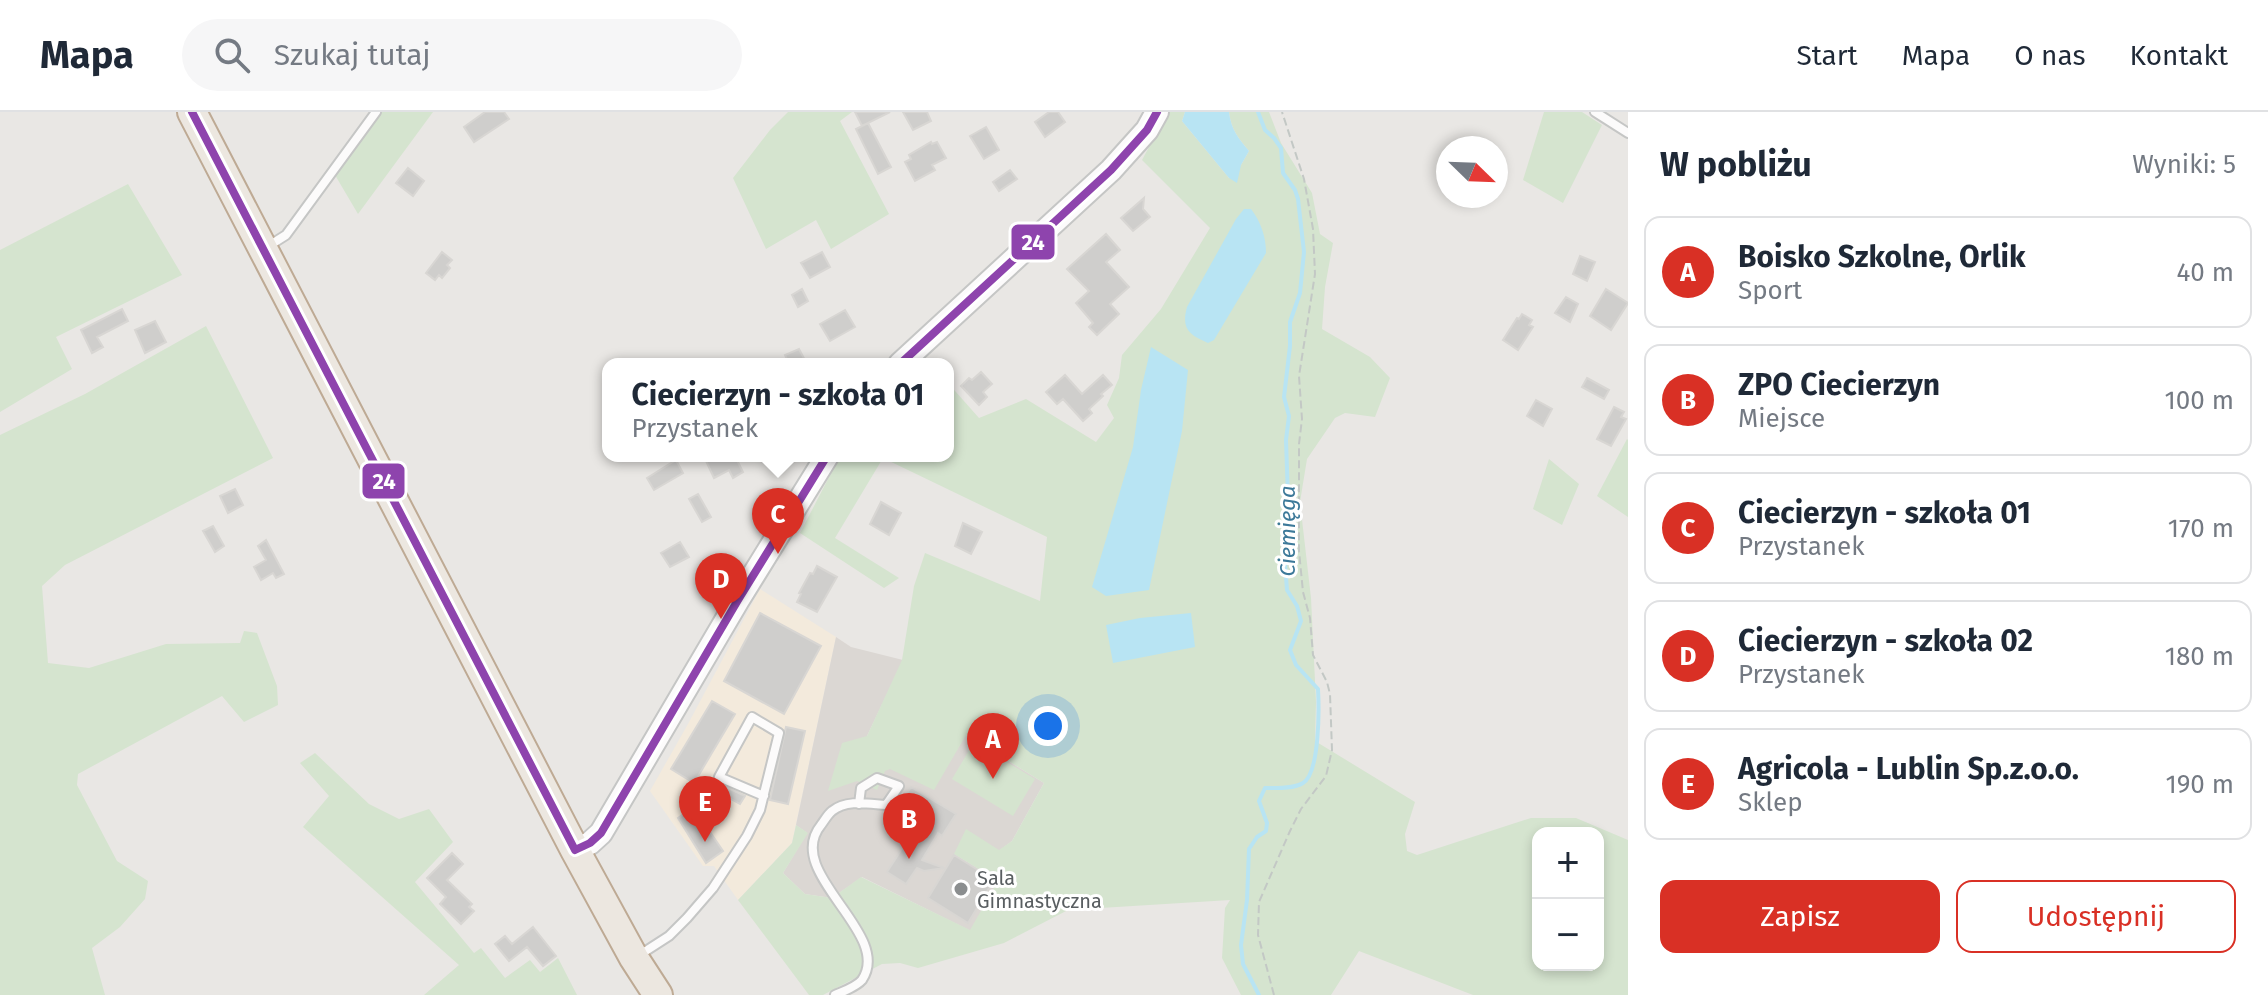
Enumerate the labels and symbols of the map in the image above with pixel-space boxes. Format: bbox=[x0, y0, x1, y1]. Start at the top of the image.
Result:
north arrow bbox=[1436, 136, 1508, 208]
line badge: 24 bbox=[1010, 223, 1056, 261]
text: 24 bbox=[1021, 229, 1045, 256]
line badge: 24 bbox=[361, 462, 406, 500]
text: 24 bbox=[372, 468, 396, 495]
water label: Ciemięga bbox=[1274, 485, 1301, 577]
pin: C bbox=[752, 488, 804, 554]
pin: D bbox=[695, 553, 747, 619]
your location bbox=[1028, 706, 1068, 746]
pin: A bbox=[967, 713, 1019, 779]
pin: E bbox=[679, 776, 731, 842]
pin: B bbox=[883, 793, 935, 859]
place label: Sala Gimnastyczna bbox=[977, 866, 1102, 913]
marker: Sala Gimnastyczna bbox=[952, 880, 970, 898]

